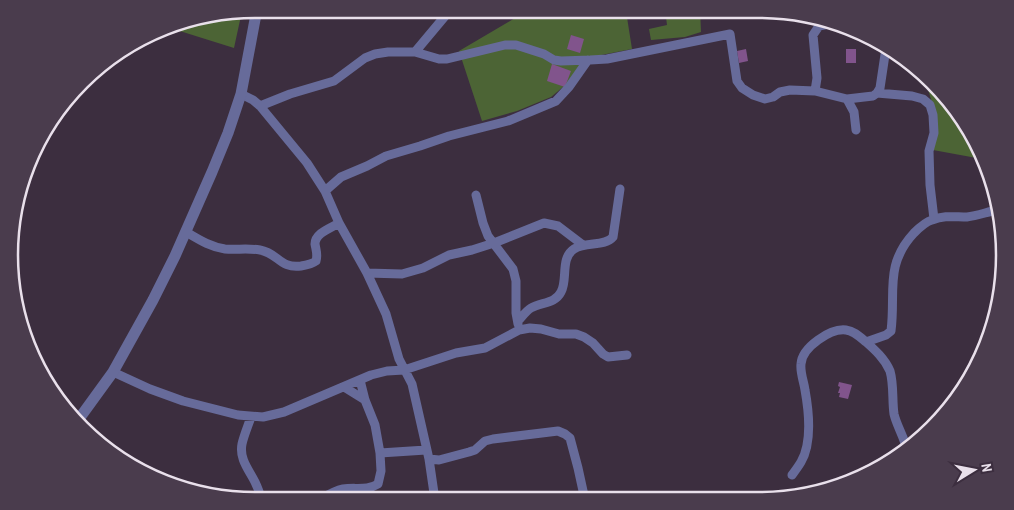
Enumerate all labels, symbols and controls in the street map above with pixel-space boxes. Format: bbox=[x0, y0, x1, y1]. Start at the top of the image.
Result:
north arrow bbox=[949, 445, 999, 495]
text: N bbox=[977, 462, 996, 473]

